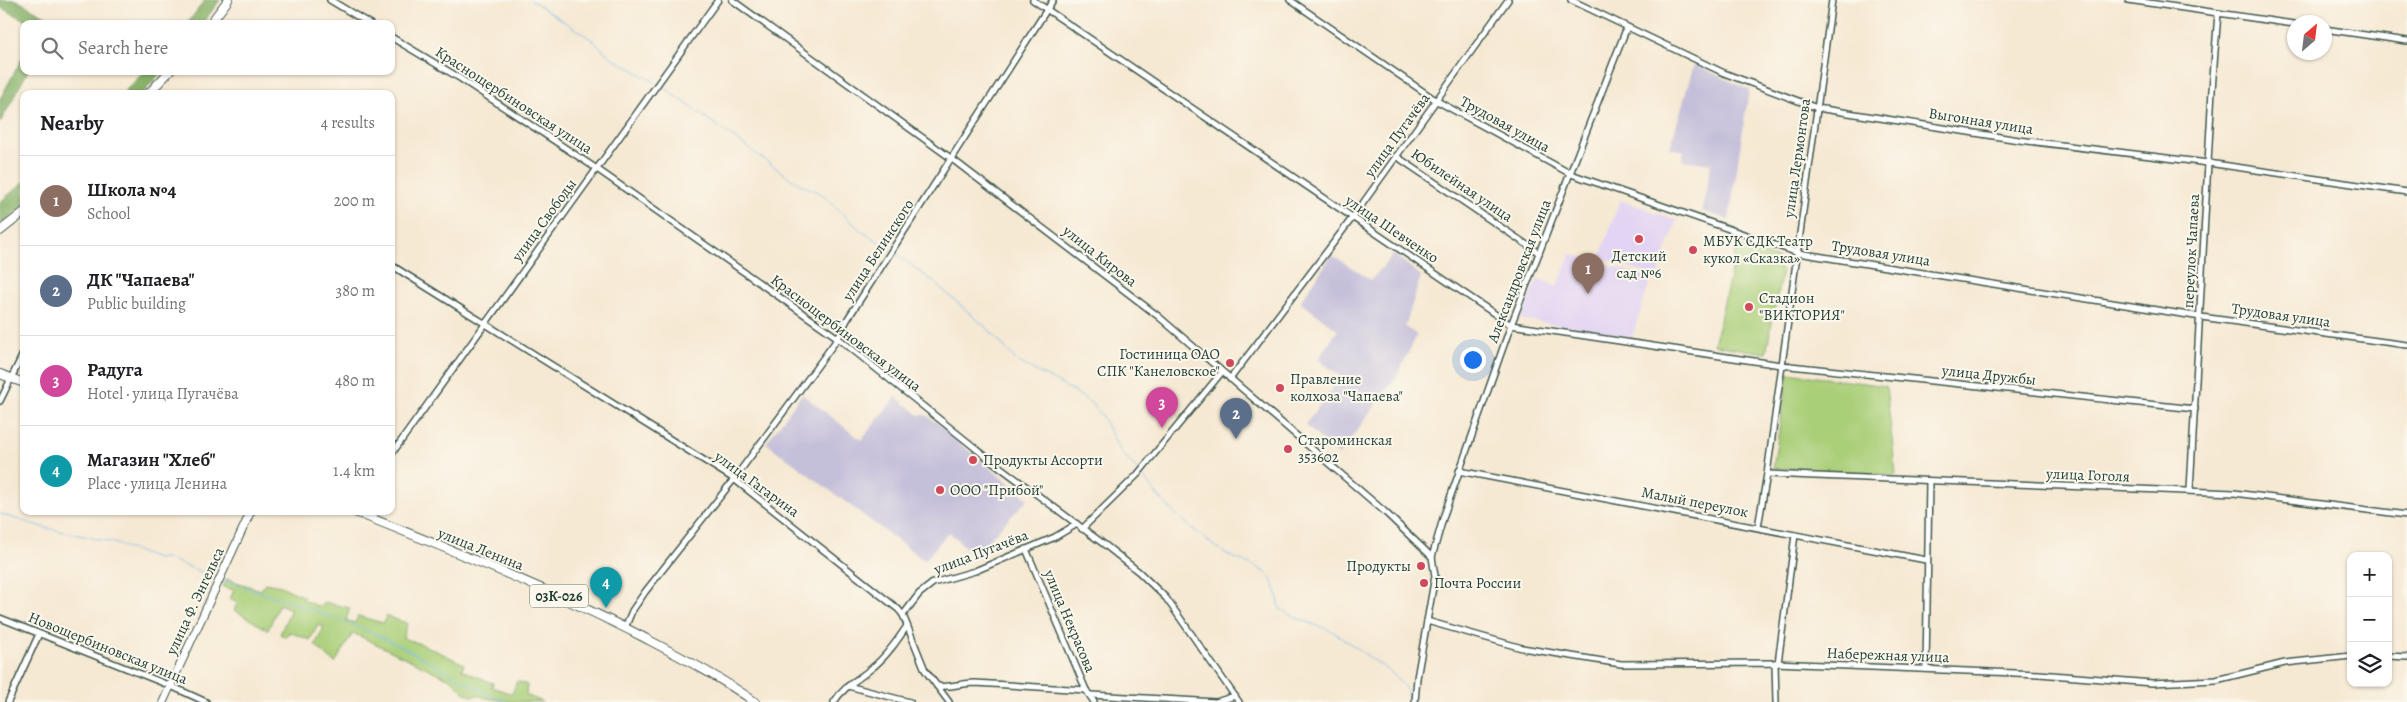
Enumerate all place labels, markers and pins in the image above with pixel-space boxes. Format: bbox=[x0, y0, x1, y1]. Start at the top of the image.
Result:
place label: МБУК СДК Театр кукол «Сказка» bbox=[1703, 231, 1813, 268]
marker: Детский сад №6 bbox=[1633, 233, 1645, 245]
marker: МБУК СДК Театр кукол «Сказка» bbox=[1687, 244, 1699, 256]
place label: Детский сад №6 bbox=[1612, 246, 1667, 283]
pin: 1 bbox=[1572, 253, 1604, 294]
place label: Стадион "ВИКТОРИЯ" bbox=[1759, 288, 1845, 325]
marker: Стадион "ВИКТОРИЯ" bbox=[1743, 301, 1755, 313]
place label: Гостиница ОАО СПК "Канеловское" bbox=[1097, 344, 1220, 381]
marker: Гостиница ОАО СПК "Канеловское" bbox=[1224, 357, 1236, 369]
place label: Правление колхоза "Чапаева" bbox=[1290, 369, 1403, 406]
marker: Правление колхоза "Чапаева" bbox=[1274, 382, 1286, 394]
pin: 3 bbox=[1146, 387, 1178, 428]
pin: 2 bbox=[1220, 398, 1252, 439]
place label: Староминская 353602 bbox=[1298, 430, 1392, 467]
marker: Староминская 353602 bbox=[1282, 443, 1294, 455]
place label: Продукты Ассорти bbox=[983, 450, 1103, 470]
marker: Продукты Ассорти bbox=[967, 454, 979, 466]
place label: ООО "Прибой" bbox=[950, 480, 1044, 500]
marker: ООО "Прибой" bbox=[934, 484, 946, 496]
place label: Продукты bbox=[1346, 556, 1411, 576]
marker: Продукты bbox=[1415, 560, 1427, 572]
pin: 4 bbox=[590, 567, 622, 608]
place label: Почта России bbox=[1434, 573, 1521, 593]
marker: Почта России bbox=[1418, 577, 1430, 589]

